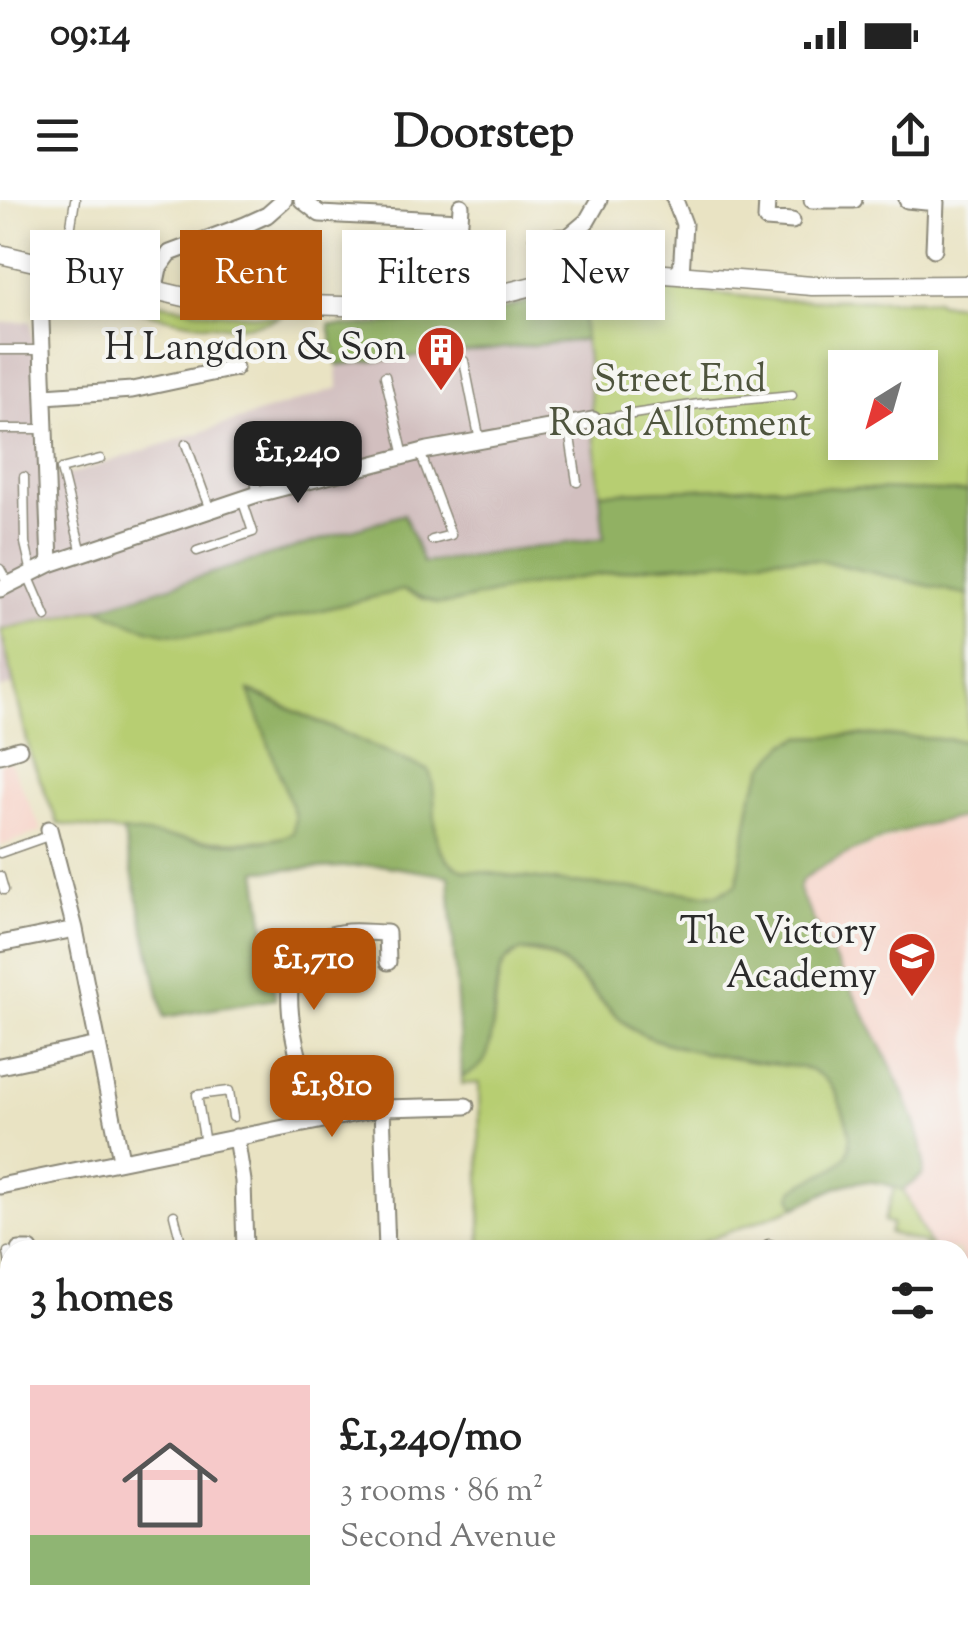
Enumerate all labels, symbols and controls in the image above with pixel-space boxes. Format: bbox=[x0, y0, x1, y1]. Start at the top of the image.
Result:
text: 09:14 bbox=[50, 8, 131, 62]
text: Doorstep bbox=[394, 103, 574, 168]
icon: menu bbox=[30, 108, 85, 163]
icon: share bbox=[883, 108, 938, 163]
chip: Buy bbox=[30, 230, 160, 320]
chip: Rent bbox=[180, 230, 322, 320]
chip: Filters bbox=[342, 230, 506, 320]
chip: New bbox=[526, 230, 665, 320]
place label: H Langdon & Son bbox=[105, 323, 406, 377]
building icon: H Langdon & Son bbox=[415, 324, 467, 392]
north arrow bbox=[828, 350, 938, 460]
map controls bbox=[828, 350, 938, 460]
park label: Street End Road Allotment bbox=[549, 355, 811, 453]
pin: £1,240 bbox=[217, 421, 379, 506]
text: £1,240 bbox=[256, 430, 340, 476]
place label: The Victory Academy bbox=[680, 907, 877, 1005]
pin: £1,710 bbox=[233, 928, 395, 1013]
school or university icon: The Victory Academy bbox=[886, 930, 938, 998]
text: £1,710 bbox=[274, 937, 354, 983]
pin: £1,810 bbox=[251, 1055, 413, 1140]
text: £1,810 bbox=[292, 1064, 372, 1110]
text: 3 homes bbox=[30, 1270, 174, 1330]
icon: filters bbox=[885, 1273, 940, 1328]
text: £1,240/mo bbox=[340, 1409, 522, 1469]
icon: home bbox=[110, 1425, 230, 1545]
text: 3 rooms · 86 m² bbox=[340, 1469, 543, 1515]
text: Second Avenue bbox=[340, 1515, 556, 1561]

